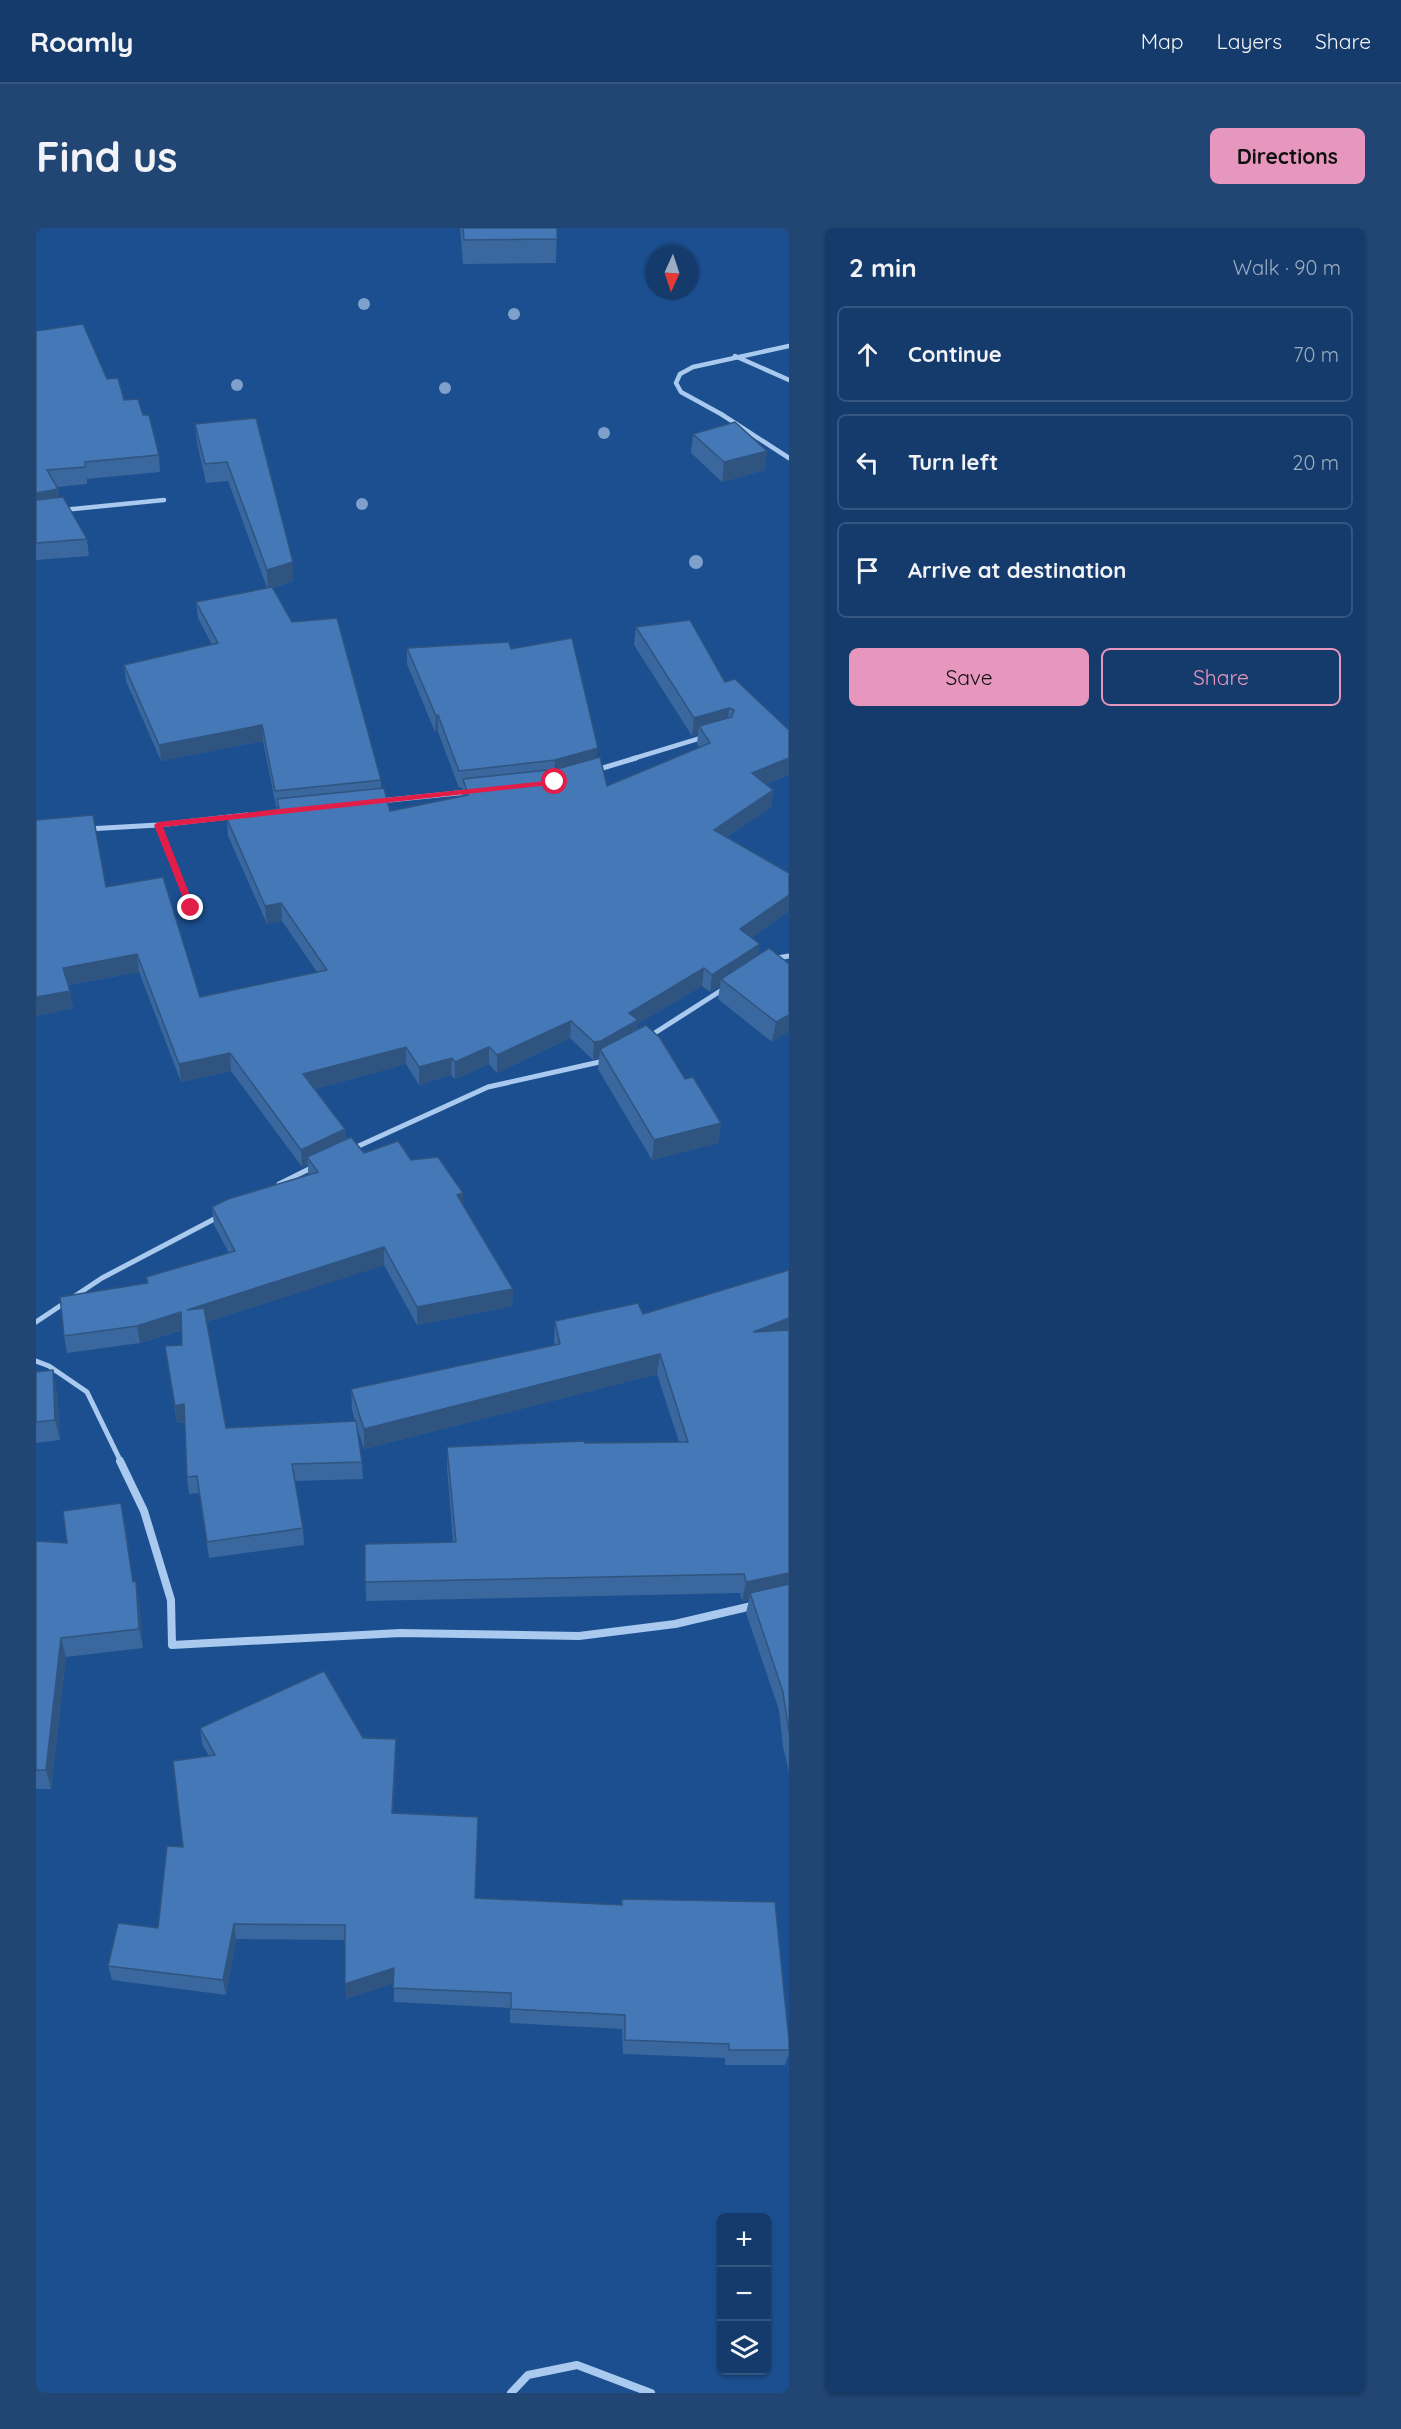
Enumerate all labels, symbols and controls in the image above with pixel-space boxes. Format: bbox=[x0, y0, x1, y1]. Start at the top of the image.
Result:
text: Roamly bbox=[30, 24, 134, 59]
text: Map bbox=[1141, 28, 1184, 54]
text: Layers bbox=[1217, 28, 1282, 54]
text: Share bbox=[1315, 28, 1371, 54]
button: Directions bbox=[1210, 128, 1365, 184]
text: Find us bbox=[36, 130, 178, 183]
north arrow bbox=[645, 246, 699, 300]
text: 2 min bbox=[849, 251, 917, 284]
text: Walk · 90 m bbox=[1233, 255, 1341, 280]
icon: ahead bbox=[851, 338, 884, 371]
text: Continue bbox=[908, 340, 1002, 368]
text: 70 m bbox=[1293, 342, 1339, 367]
icon: left bbox=[851, 446, 884, 479]
text: Turn left bbox=[908, 448, 998, 476]
text: 20 m bbox=[1292, 450, 1339, 475]
icon: arrive bbox=[851, 554, 884, 587]
text: Arrive at destination bbox=[908, 556, 1126, 584]
button: Save bbox=[849, 648, 1089, 706]
button: Share bbox=[1101, 648, 1341, 706]
route start bbox=[541, 768, 567, 794]
route end bbox=[177, 894, 203, 920]
map controls bbox=[717, 2213, 771, 2375]
button: + bbox=[717, 2213, 771, 2267]
button: − bbox=[717, 2267, 771, 2321]
button: layers bbox=[717, 2321, 771, 2375]

